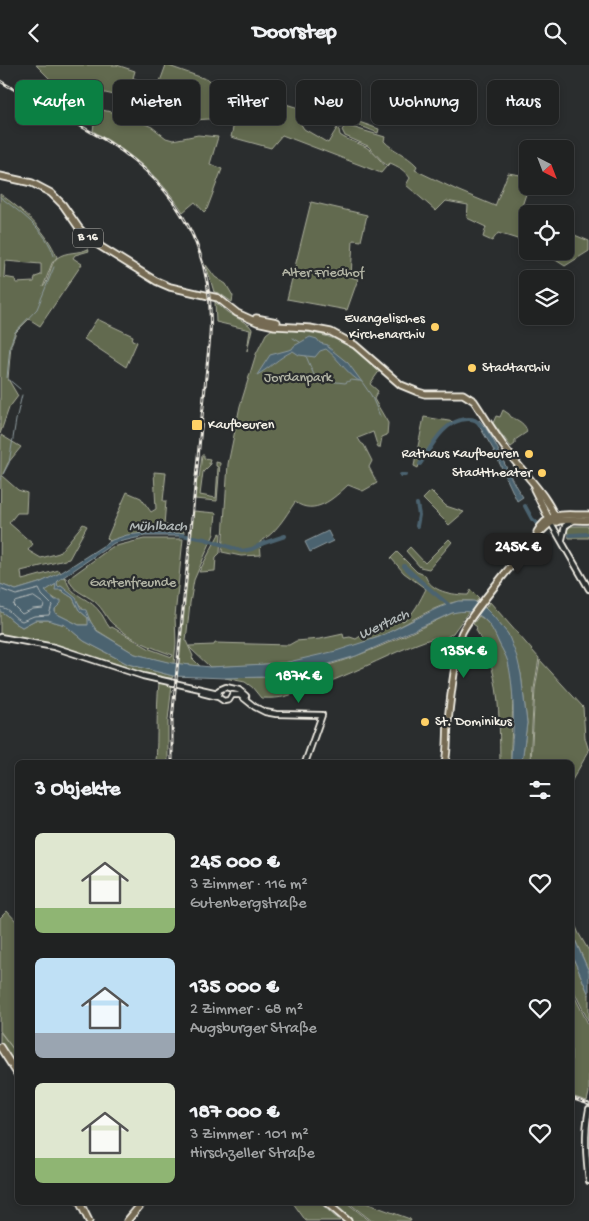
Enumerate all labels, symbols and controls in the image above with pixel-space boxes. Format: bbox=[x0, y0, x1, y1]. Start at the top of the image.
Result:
icon: back bbox=[20, 19, 48, 47]
icon: search bbox=[541, 19, 569, 47]
text: Doorstep bbox=[252, 20, 337, 46]
chip: Kaufen bbox=[15, 80, 103, 125]
chip: Mieten bbox=[113, 80, 200, 125]
chip: Filter bbox=[210, 80, 286, 125]
chip: Neu bbox=[296, 80, 361, 125]
chip: Wohnung bbox=[371, 80, 477, 125]
chip: Haus bbox=[487, 80, 559, 125]
north arrow bbox=[519, 140, 574, 195]
map controls bbox=[519, 140, 574, 325]
button: locate bbox=[519, 205, 574, 260]
road number: B 16 bbox=[73, 229, 103, 247]
park label: Alter Friedhof bbox=[282, 265, 366, 282]
button: layers bbox=[519, 270, 574, 325]
place label: Evangelisches Kirchenarchiv bbox=[345, 311, 426, 344]
marker: Evangelisches Kirchenarchiv bbox=[429, 321, 441, 333]
place label: Stadtarchiv bbox=[482, 360, 550, 377]
marker: Stadtarchiv bbox=[466, 362, 478, 374]
park label: Jordanpark bbox=[264, 370, 334, 387]
place label: Kaufbeuren bbox=[208, 417, 275, 434]
marker: Kaufbeuren bbox=[190, 418, 204, 432]
place label: Rathaus Kaufbeuren bbox=[401, 446, 519, 463]
marker: Rathaus Kaufbeuren bbox=[523, 448, 535, 460]
place label: Stadttheater bbox=[452, 465, 533, 482]
marker: Stadttheater bbox=[536, 467, 548, 479]
water label: Mühlbach bbox=[129, 518, 188, 536]
pin: 245K € bbox=[477, 533, 559, 575]
text: 245K € bbox=[495, 539, 541, 558]
park label: Gartenfreunde bbox=[90, 575, 177, 592]
water label: Wertach bbox=[356, 605, 413, 644]
pin: 135K € bbox=[423, 637, 505, 679]
text: 135K € bbox=[441, 643, 487, 662]
pin: 187K € bbox=[258, 661, 340, 704]
text: 187K € bbox=[276, 668, 322, 687]
place label: St. Dominikus bbox=[435, 714, 513, 731]
marker: St. Dominikus bbox=[419, 716, 431, 728]
icon: filters bbox=[526, 776, 554, 804]
text: 3 Objekte bbox=[35, 778, 120, 803]
text: 245 000 € bbox=[190, 851, 280, 876]
icon: home bbox=[75, 853, 135, 913]
icon: heart bbox=[526, 869, 554, 897]
text: 3 Zimmer · 116 m² bbox=[190, 876, 308, 895]
text: Gutenbergstraße bbox=[190, 895, 306, 914]
text: 135 000 € bbox=[190, 976, 279, 1001]
icon: home bbox=[75, 978, 135, 1038]
icon: heart bbox=[526, 994, 554, 1022]
text: 2 Zimmer · 68 m² bbox=[190, 1001, 303, 1020]
text: Augsburger Straße bbox=[190, 1020, 317, 1039]
text: 187 000 € bbox=[190, 1101, 279, 1126]
icon: home bbox=[75, 1103, 135, 1163]
icon: heart bbox=[526, 1119, 554, 1147]
text: 3 Zimmer · 101 m² bbox=[190, 1126, 309, 1145]
text: Hirschzeller Straße bbox=[190, 1145, 315, 1164]

